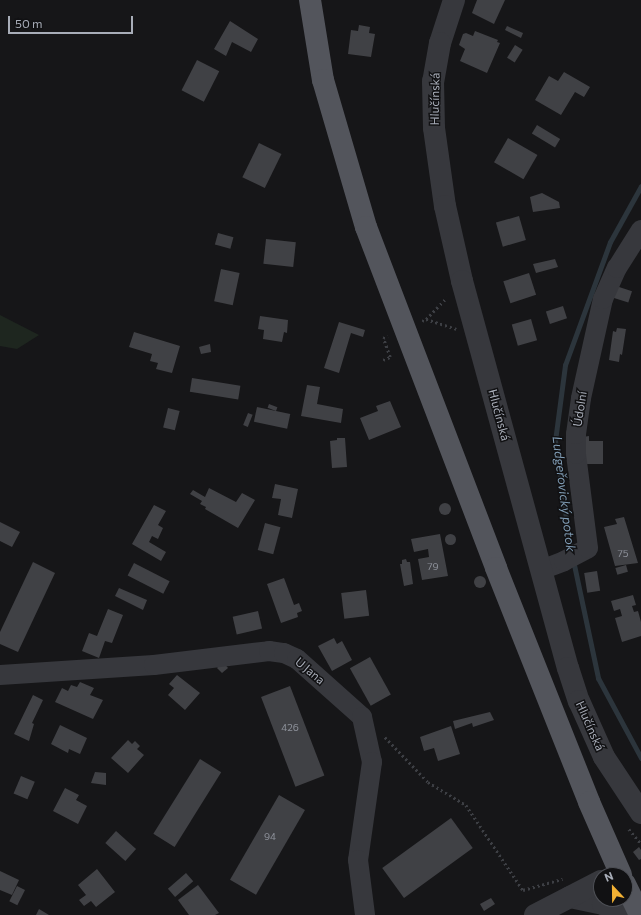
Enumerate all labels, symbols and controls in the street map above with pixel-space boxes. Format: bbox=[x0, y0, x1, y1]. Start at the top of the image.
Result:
scale bar bbox=[10, 8, 135, 34]
text: 50 m bbox=[15, 16, 43, 30]
street label: Hlučínská bbox=[427, 72, 443, 126]
street label: Hlučínská bbox=[485, 388, 513, 442]
street label: Údolní bbox=[570, 390, 590, 428]
water label: Ludgeřovický potok bbox=[549, 435, 579, 553]
house number: 75 bbox=[618, 548, 628, 560]
house number: 79 bbox=[427, 561, 439, 573]
street label: U Jana bbox=[292, 655, 328, 687]
street label: Hlučínská bbox=[573, 699, 607, 753]
house number: 426 bbox=[281, 722, 299, 734]
house number: 94 bbox=[264, 831, 276, 843]
north arrow bbox=[593, 867, 633, 907]
text: N bbox=[602, 869, 615, 884]

